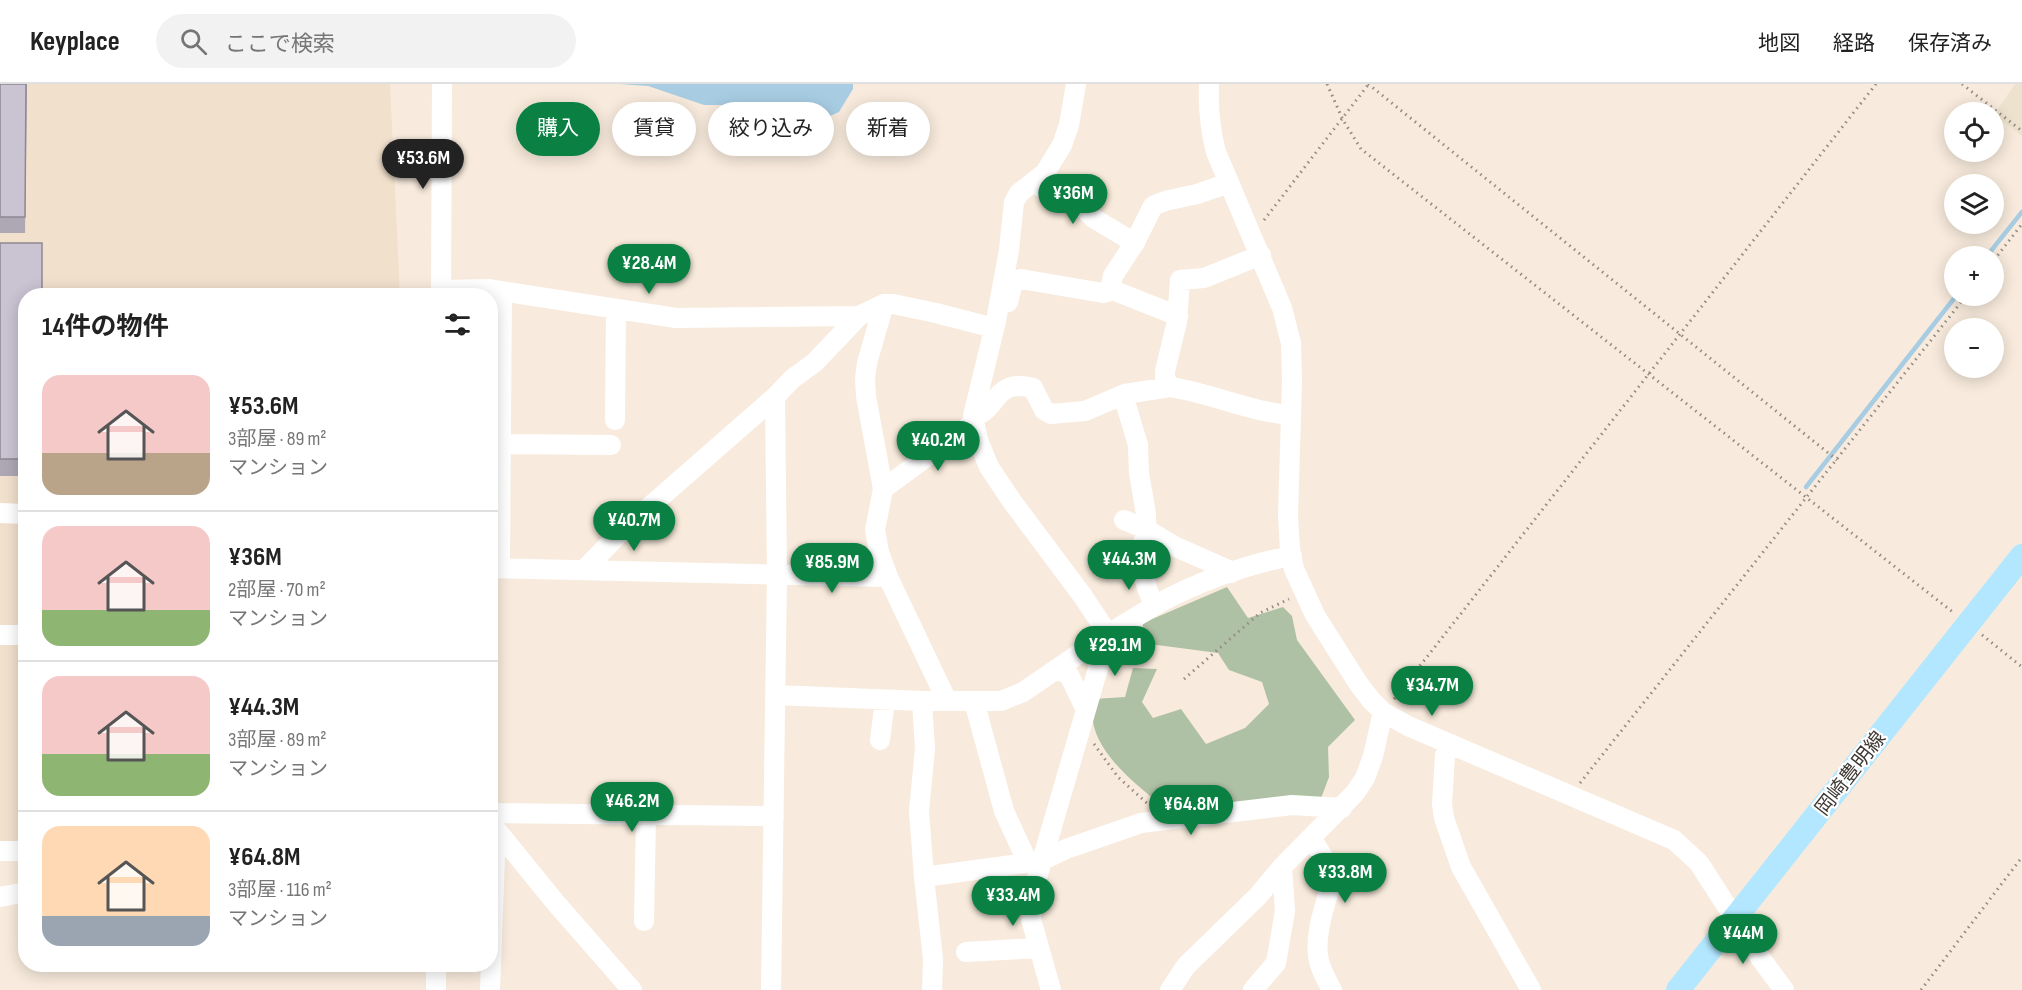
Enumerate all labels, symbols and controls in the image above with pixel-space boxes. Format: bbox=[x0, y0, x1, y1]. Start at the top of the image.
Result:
search box bbox=[156, 14, 576, 68]
text: Keyplace bbox=[30, 25, 120, 58]
icon: search bbox=[177, 25, 210, 58]
text: ここで検索 bbox=[225, 31, 335, 58]
text: 地図 bbox=[1758, 31, 1800, 56]
text: 経路 bbox=[1833, 31, 1875, 56]
text: 保存済み bbox=[1908, 31, 1992, 56]
chip: 購入 bbox=[516, 102, 600, 156]
chip: 賃貸 bbox=[612, 102, 696, 156]
chip: 絞り込み bbox=[708, 102, 834, 156]
chip: 新着 bbox=[846, 102, 930, 156]
map controls bbox=[1944, 102, 2004, 378]
button: locate bbox=[1944, 102, 2004, 162]
pin: ¥53.6M bbox=[374, 139, 472, 190]
text: ¥53.6M bbox=[396, 146, 450, 170]
pin: ¥36M bbox=[1037, 174, 1109, 225]
button: layers bbox=[1944, 174, 2004, 234]
text: ¥36M bbox=[1052, 181, 1094, 205]
pin: ¥28.4M bbox=[600, 244, 698, 295]
button: + bbox=[1944, 246, 2004, 306]
text: ¥28.4M bbox=[622, 251, 677, 275]
icon: filters bbox=[441, 308, 474, 341]
text: 14件の物件 bbox=[42, 312, 169, 343]
button: − bbox=[1944, 318, 2004, 378]
text: ¥53.6M bbox=[228, 391, 298, 422]
icon: home bbox=[90, 399, 162, 471]
pin: ¥40.2M bbox=[889, 421, 987, 472]
text: 3部屋 · 89 m² bbox=[228, 427, 327, 451]
text: ¥40.2M bbox=[911, 428, 965, 452]
text: マンション bbox=[228, 456, 328, 480]
pin: ¥40.7M bbox=[585, 501, 683, 552]
text: ¥40.7M bbox=[607, 508, 661, 532]
pin: ¥44.3M bbox=[1080, 540, 1178, 591]
text: ¥36M bbox=[228, 542, 282, 573]
pin: ¥85.9M bbox=[783, 543, 881, 594]
text: ¥44.3M bbox=[1102, 547, 1156, 571]
icon: home bbox=[90, 550, 162, 622]
text: ¥85.9M bbox=[805, 550, 859, 574]
text: 2部屋 · 70 m² bbox=[228, 578, 326, 602]
text: マンション bbox=[228, 607, 328, 631]
pin: ¥29.1M bbox=[1066, 626, 1164, 677]
text: ¥29.1M bbox=[1088, 633, 1142, 657]
pin: ¥34.7M bbox=[1383, 666, 1481, 717]
text: ¥34.7M bbox=[1405, 673, 1459, 697]
text: ¥44.3M bbox=[228, 692, 299, 723]
icon: home bbox=[90, 700, 162, 772]
street label: 岡崎豊明線 bbox=[1811, 727, 1891, 820]
text: 3部屋 · 89 m² bbox=[228, 728, 327, 752]
text: マンション bbox=[228, 757, 328, 781]
pin: ¥46.2M bbox=[583, 782, 681, 833]
pin: ¥64.8M bbox=[1142, 785, 1240, 836]
text: ¥46.2M bbox=[605, 789, 659, 813]
text: ¥64.8M bbox=[1163, 792, 1219, 816]
text: ¥64.8M bbox=[228, 842, 300, 873]
icon: home bbox=[90, 850, 162, 922]
pin: ¥33.8M bbox=[1296, 853, 1394, 904]
text: ¥33.8M bbox=[1318, 860, 1372, 884]
pin: ¥33.4M bbox=[964, 876, 1062, 927]
text: 3部屋 · 116 m² bbox=[228, 878, 332, 902]
text: ¥33.4M bbox=[986, 883, 1040, 907]
text: マンション bbox=[228, 907, 328, 931]
pin: ¥44M bbox=[1707, 914, 1779, 965]
text: ¥44M bbox=[1722, 921, 1764, 945]

